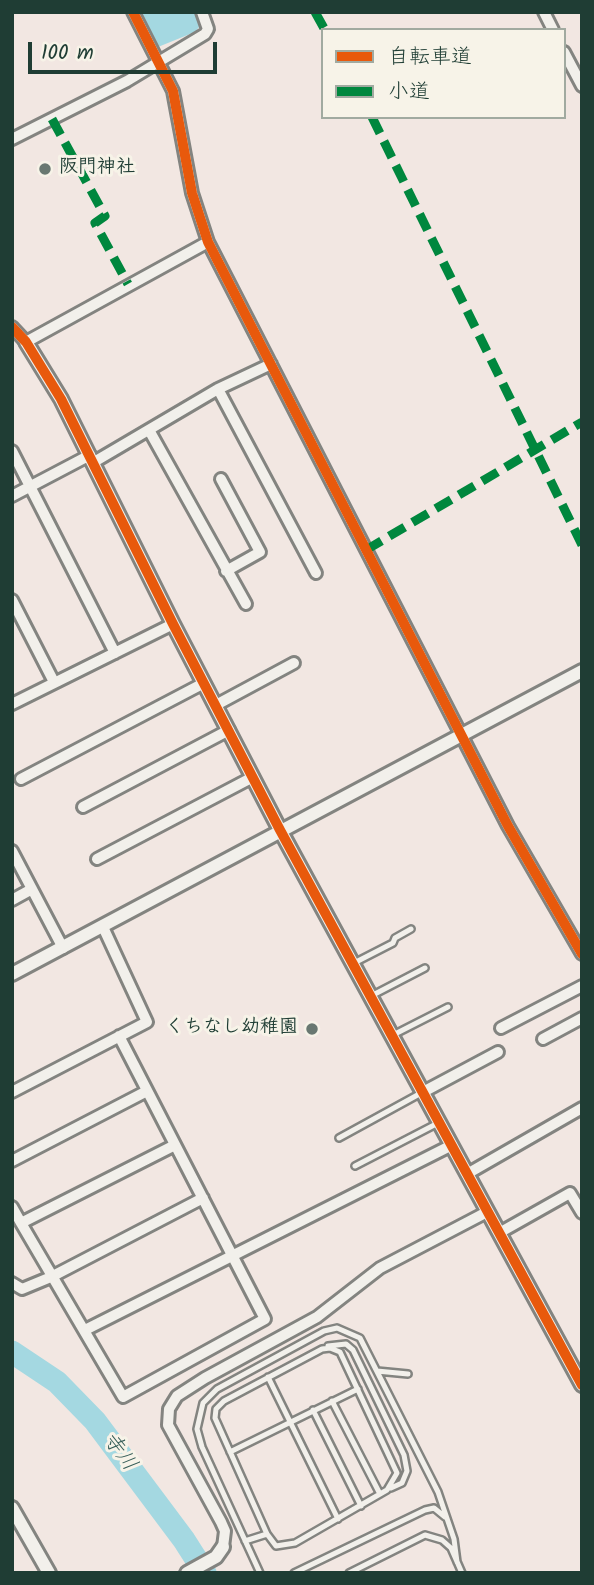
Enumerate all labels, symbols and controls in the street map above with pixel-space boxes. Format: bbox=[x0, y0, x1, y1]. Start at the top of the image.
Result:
scale bar bbox=[32, 28, 220, 72]
legend bbox=[321, 28, 566, 119]
text: 100 m bbox=[41, 37, 94, 70]
text: 自転車道 bbox=[388, 41, 472, 74]
text: 小道 bbox=[388, 76, 430, 109]
place label: 阪門神社 bbox=[59, 158, 135, 180]
marker: 阪門神社 bbox=[37, 161, 53, 177]
place label: くちなし幼稚園 bbox=[165, 1018, 298, 1040]
marker: くちなし幼稚園 bbox=[304, 1021, 320, 1037]
water label: 寺川 bbox=[95, 1429, 141, 1477]

